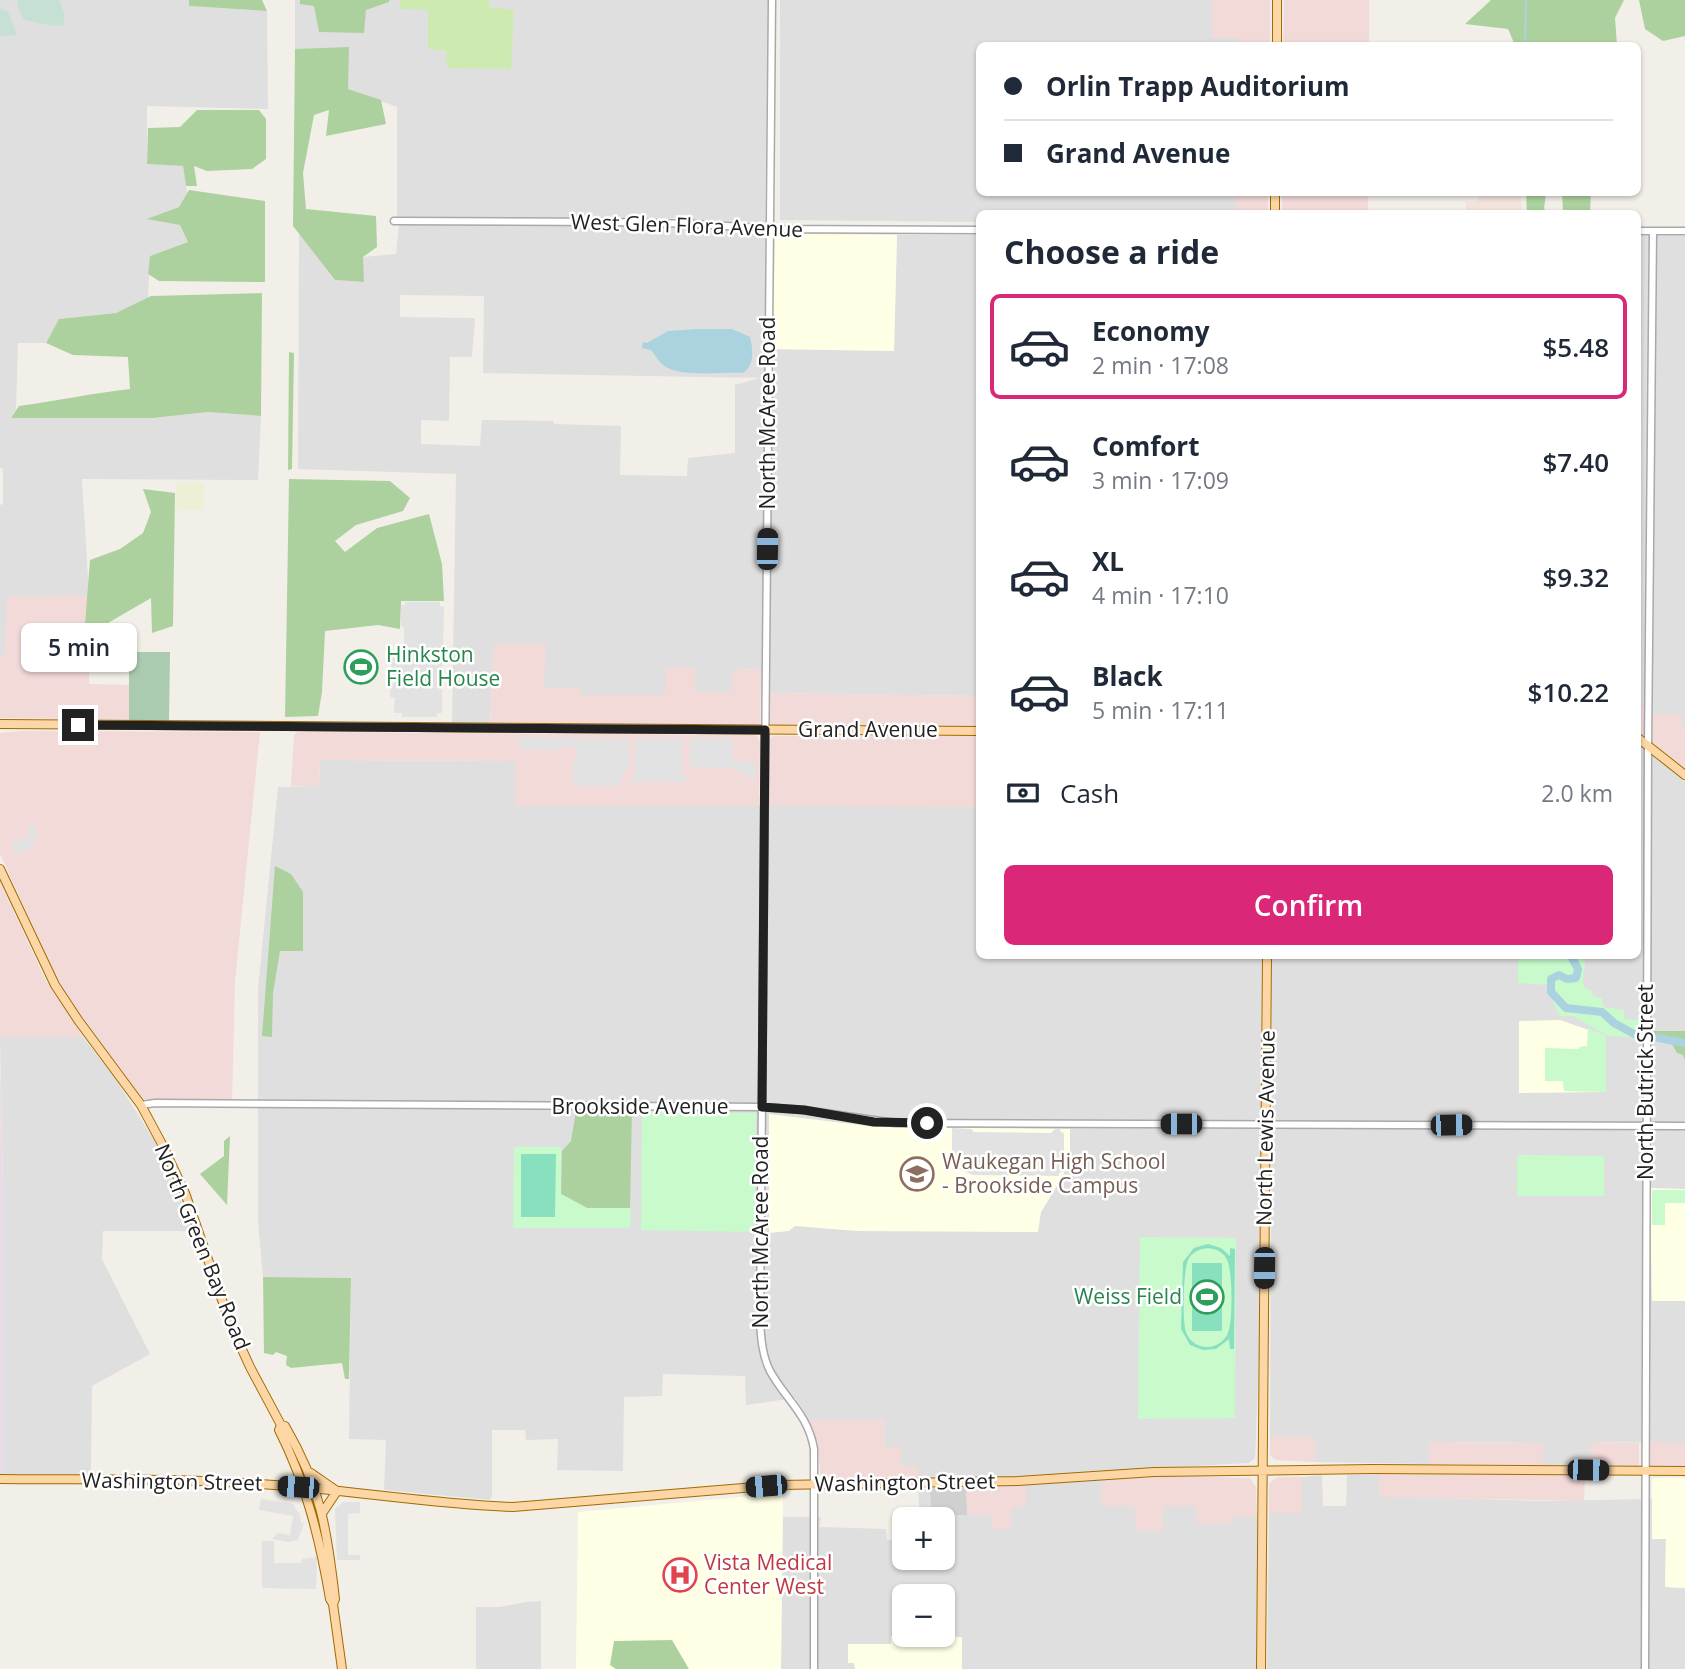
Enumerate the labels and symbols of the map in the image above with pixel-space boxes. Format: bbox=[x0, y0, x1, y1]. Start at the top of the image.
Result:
street label: West Glen Flora Avenue bbox=[570, 207, 804, 243]
street label: North McAree Road bbox=[753, 317, 781, 509]
car bbox=[757, 528, 778, 570]
callout: 5 min bbox=[20, 624, 136, 672]
place label: Hinkston Field House bbox=[386, 640, 500, 692]
sports icon: Hinkston Field House bbox=[342, 648, 380, 686]
route end bbox=[62, 709, 94, 741]
street label: Grand Avenue bbox=[798, 715, 938, 743]
street label: North Butrick Street bbox=[1631, 984, 1659, 1180]
street label: North Lewis Avenue bbox=[1249, 1030, 1281, 1226]
street label: Brookside Avenue bbox=[552, 1092, 728, 1120]
route start bbox=[911, 1107, 943, 1139]
car bbox=[1161, 1114, 1203, 1135]
car bbox=[1430, 1114, 1473, 1136]
street label: North McAree Road bbox=[746, 1136, 774, 1328]
street label: North Green Bay Road bbox=[149, 1139, 257, 1354]
place label: Waukegan High School - Brookside Campus bbox=[942, 1147, 1166, 1199]
school or university icon: Waukegan High School - Brookside Campus bbox=[898, 1155, 936, 1193]
car bbox=[1254, 1247, 1275, 1289]
sports icon: Weiss Field bbox=[1188, 1278, 1226, 1316]
place label: Weiss Field bbox=[1074, 1282, 1182, 1310]
car bbox=[1567, 1459, 1610, 1481]
street label: Washington Street bbox=[81, 1465, 263, 1497]
street label: Washington Street bbox=[814, 1466, 996, 1498]
car bbox=[745, 1474, 788, 1498]
car bbox=[277, 1475, 320, 1499]
place label: Vista Medical Center West bbox=[704, 1548, 832, 1600]
hospital icon: Vista Medical Center West bbox=[661, 1556, 699, 1594]

